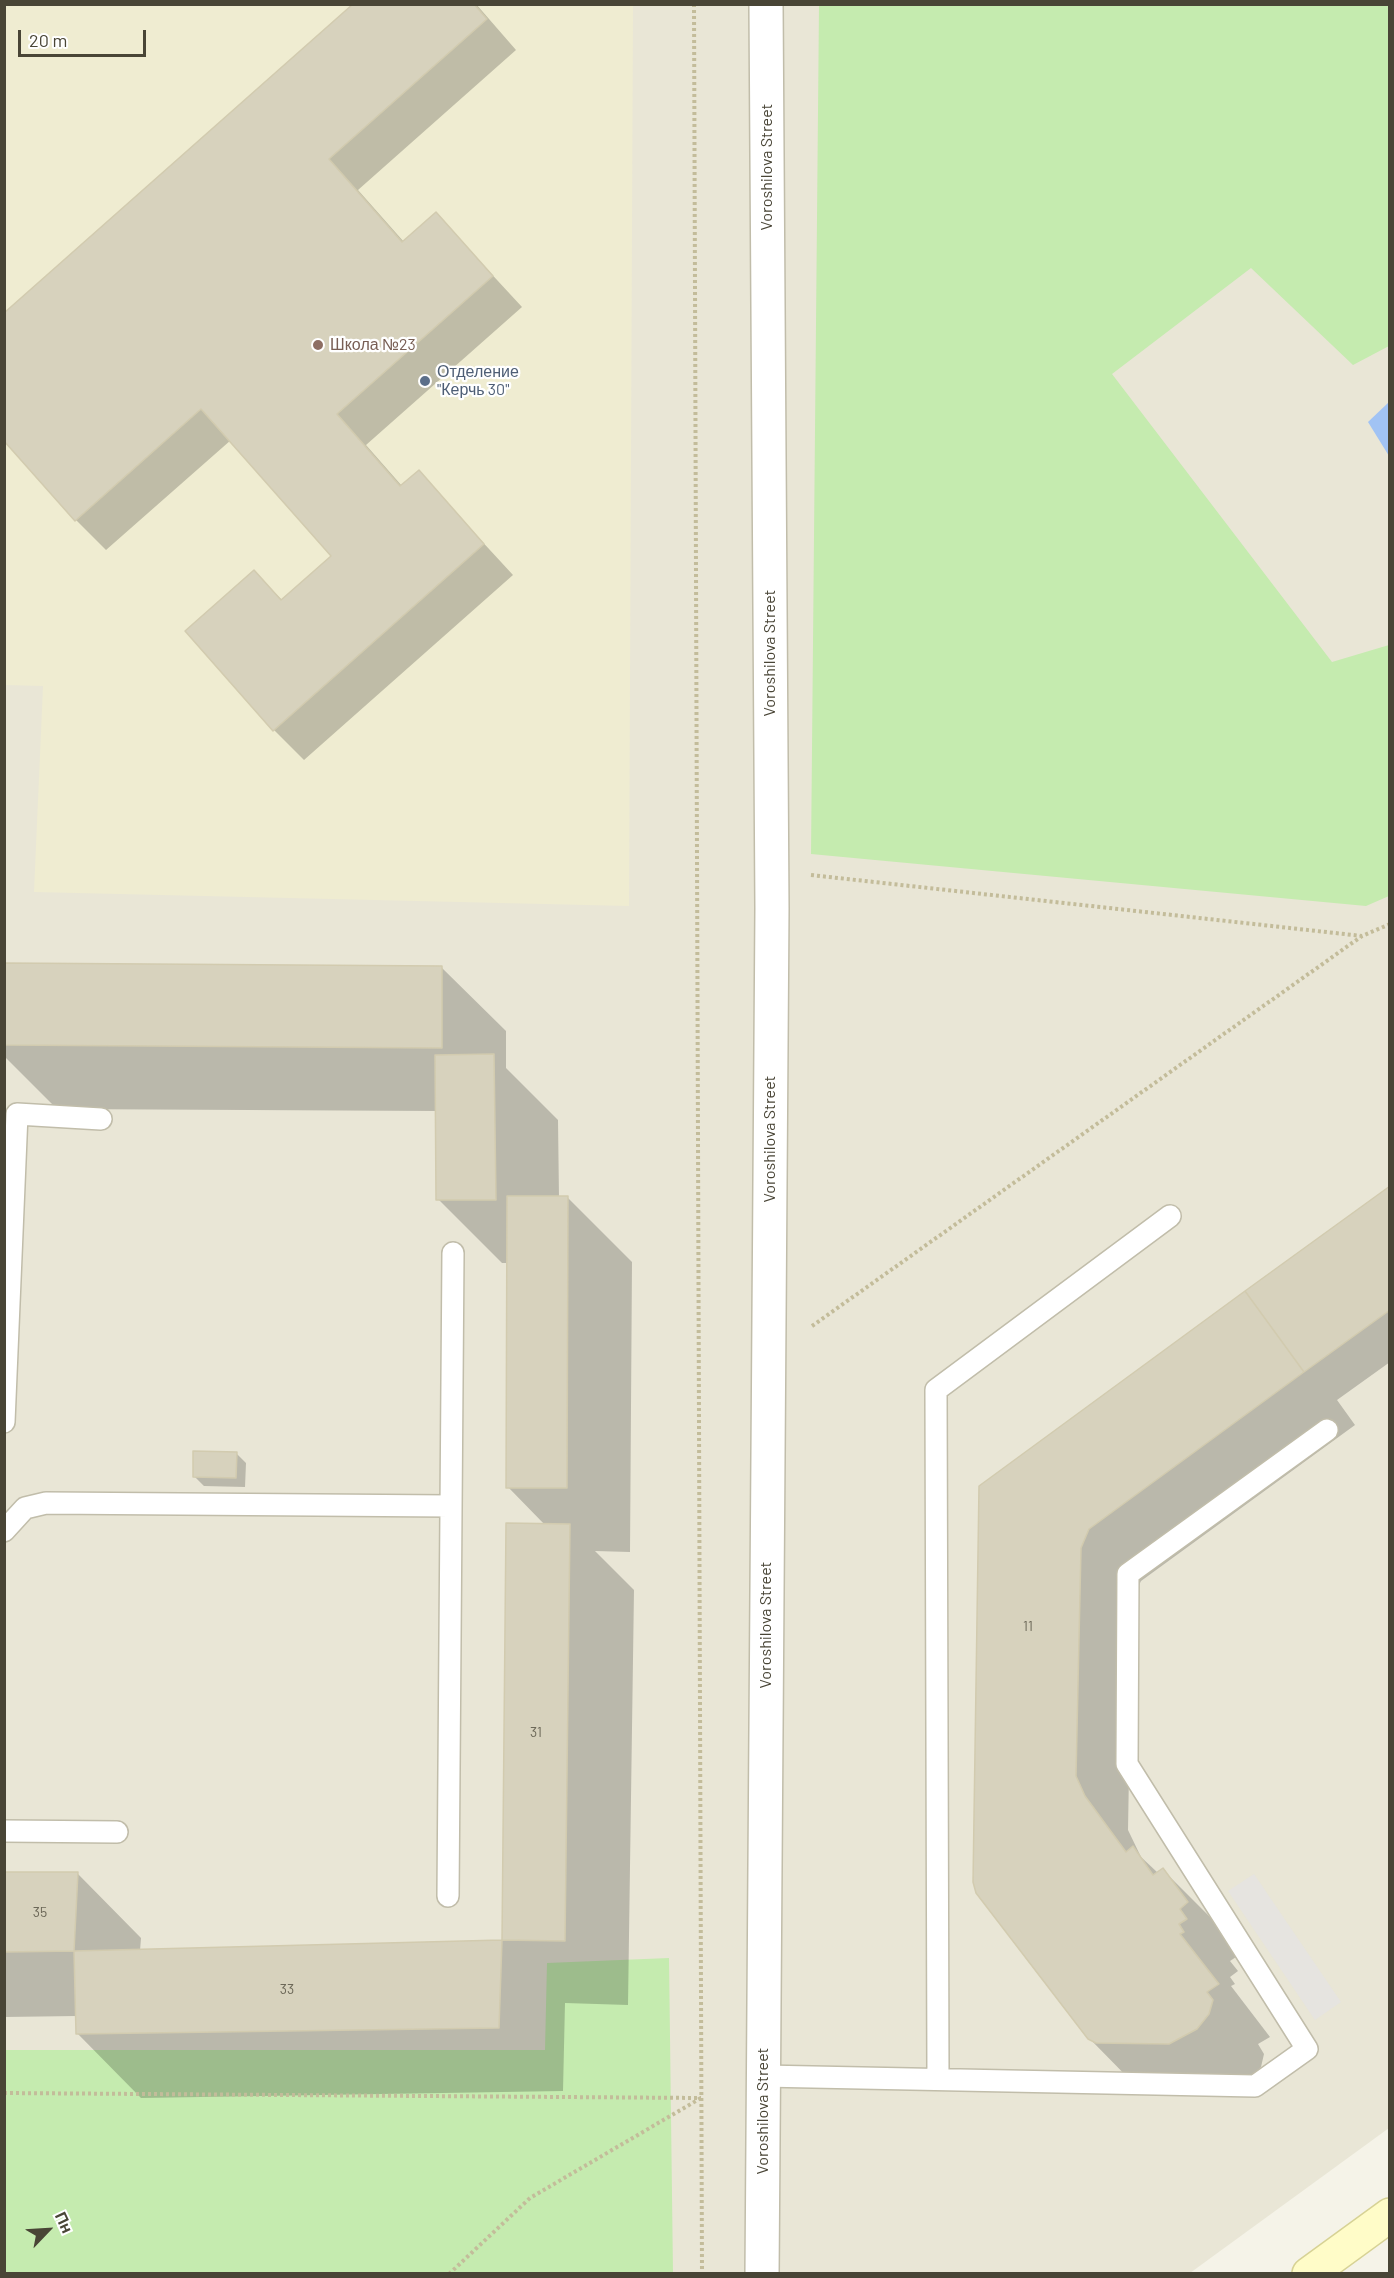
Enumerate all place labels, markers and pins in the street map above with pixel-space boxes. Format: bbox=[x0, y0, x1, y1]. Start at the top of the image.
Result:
place label: Школа №23 bbox=[330, 335, 416, 355]
marker: Школа №23 bbox=[311, 338, 325, 352]
place label: Отделение "Керчь 30" bbox=[437, 362, 519, 400]
marker: Отделение "Керчь 30" bbox=[418, 374, 432, 388]

